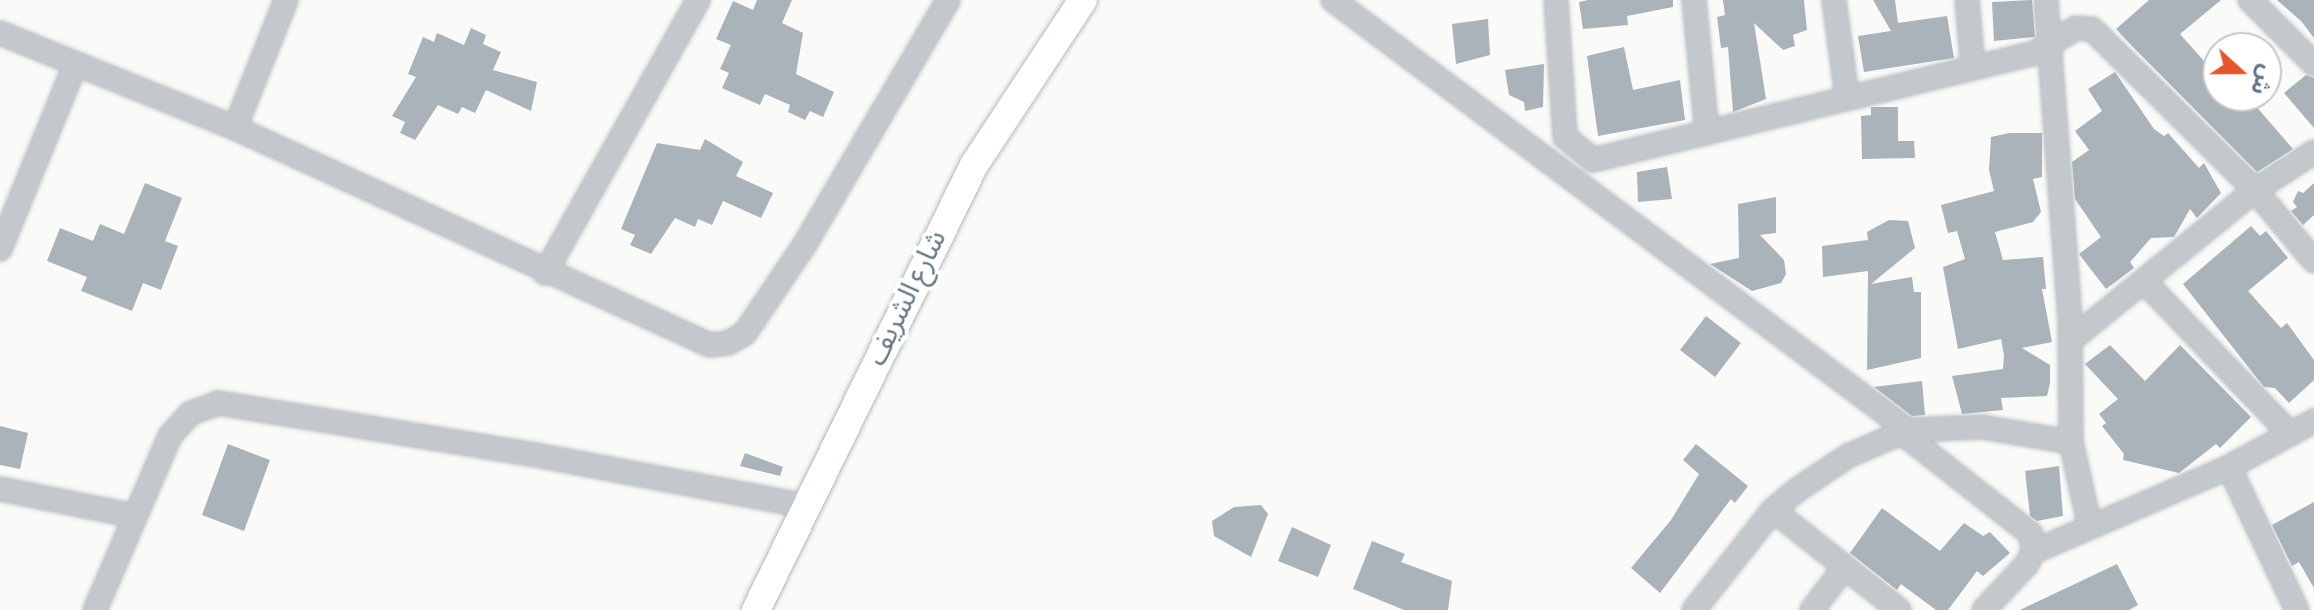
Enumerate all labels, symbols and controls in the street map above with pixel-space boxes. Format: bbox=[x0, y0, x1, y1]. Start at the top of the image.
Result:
north arrow bbox=[2202, 32, 2282, 112]
text: ش bbox=[2247, 62, 2278, 98]
street label: شارع الشريف bbox=[860, 225, 954, 371]

